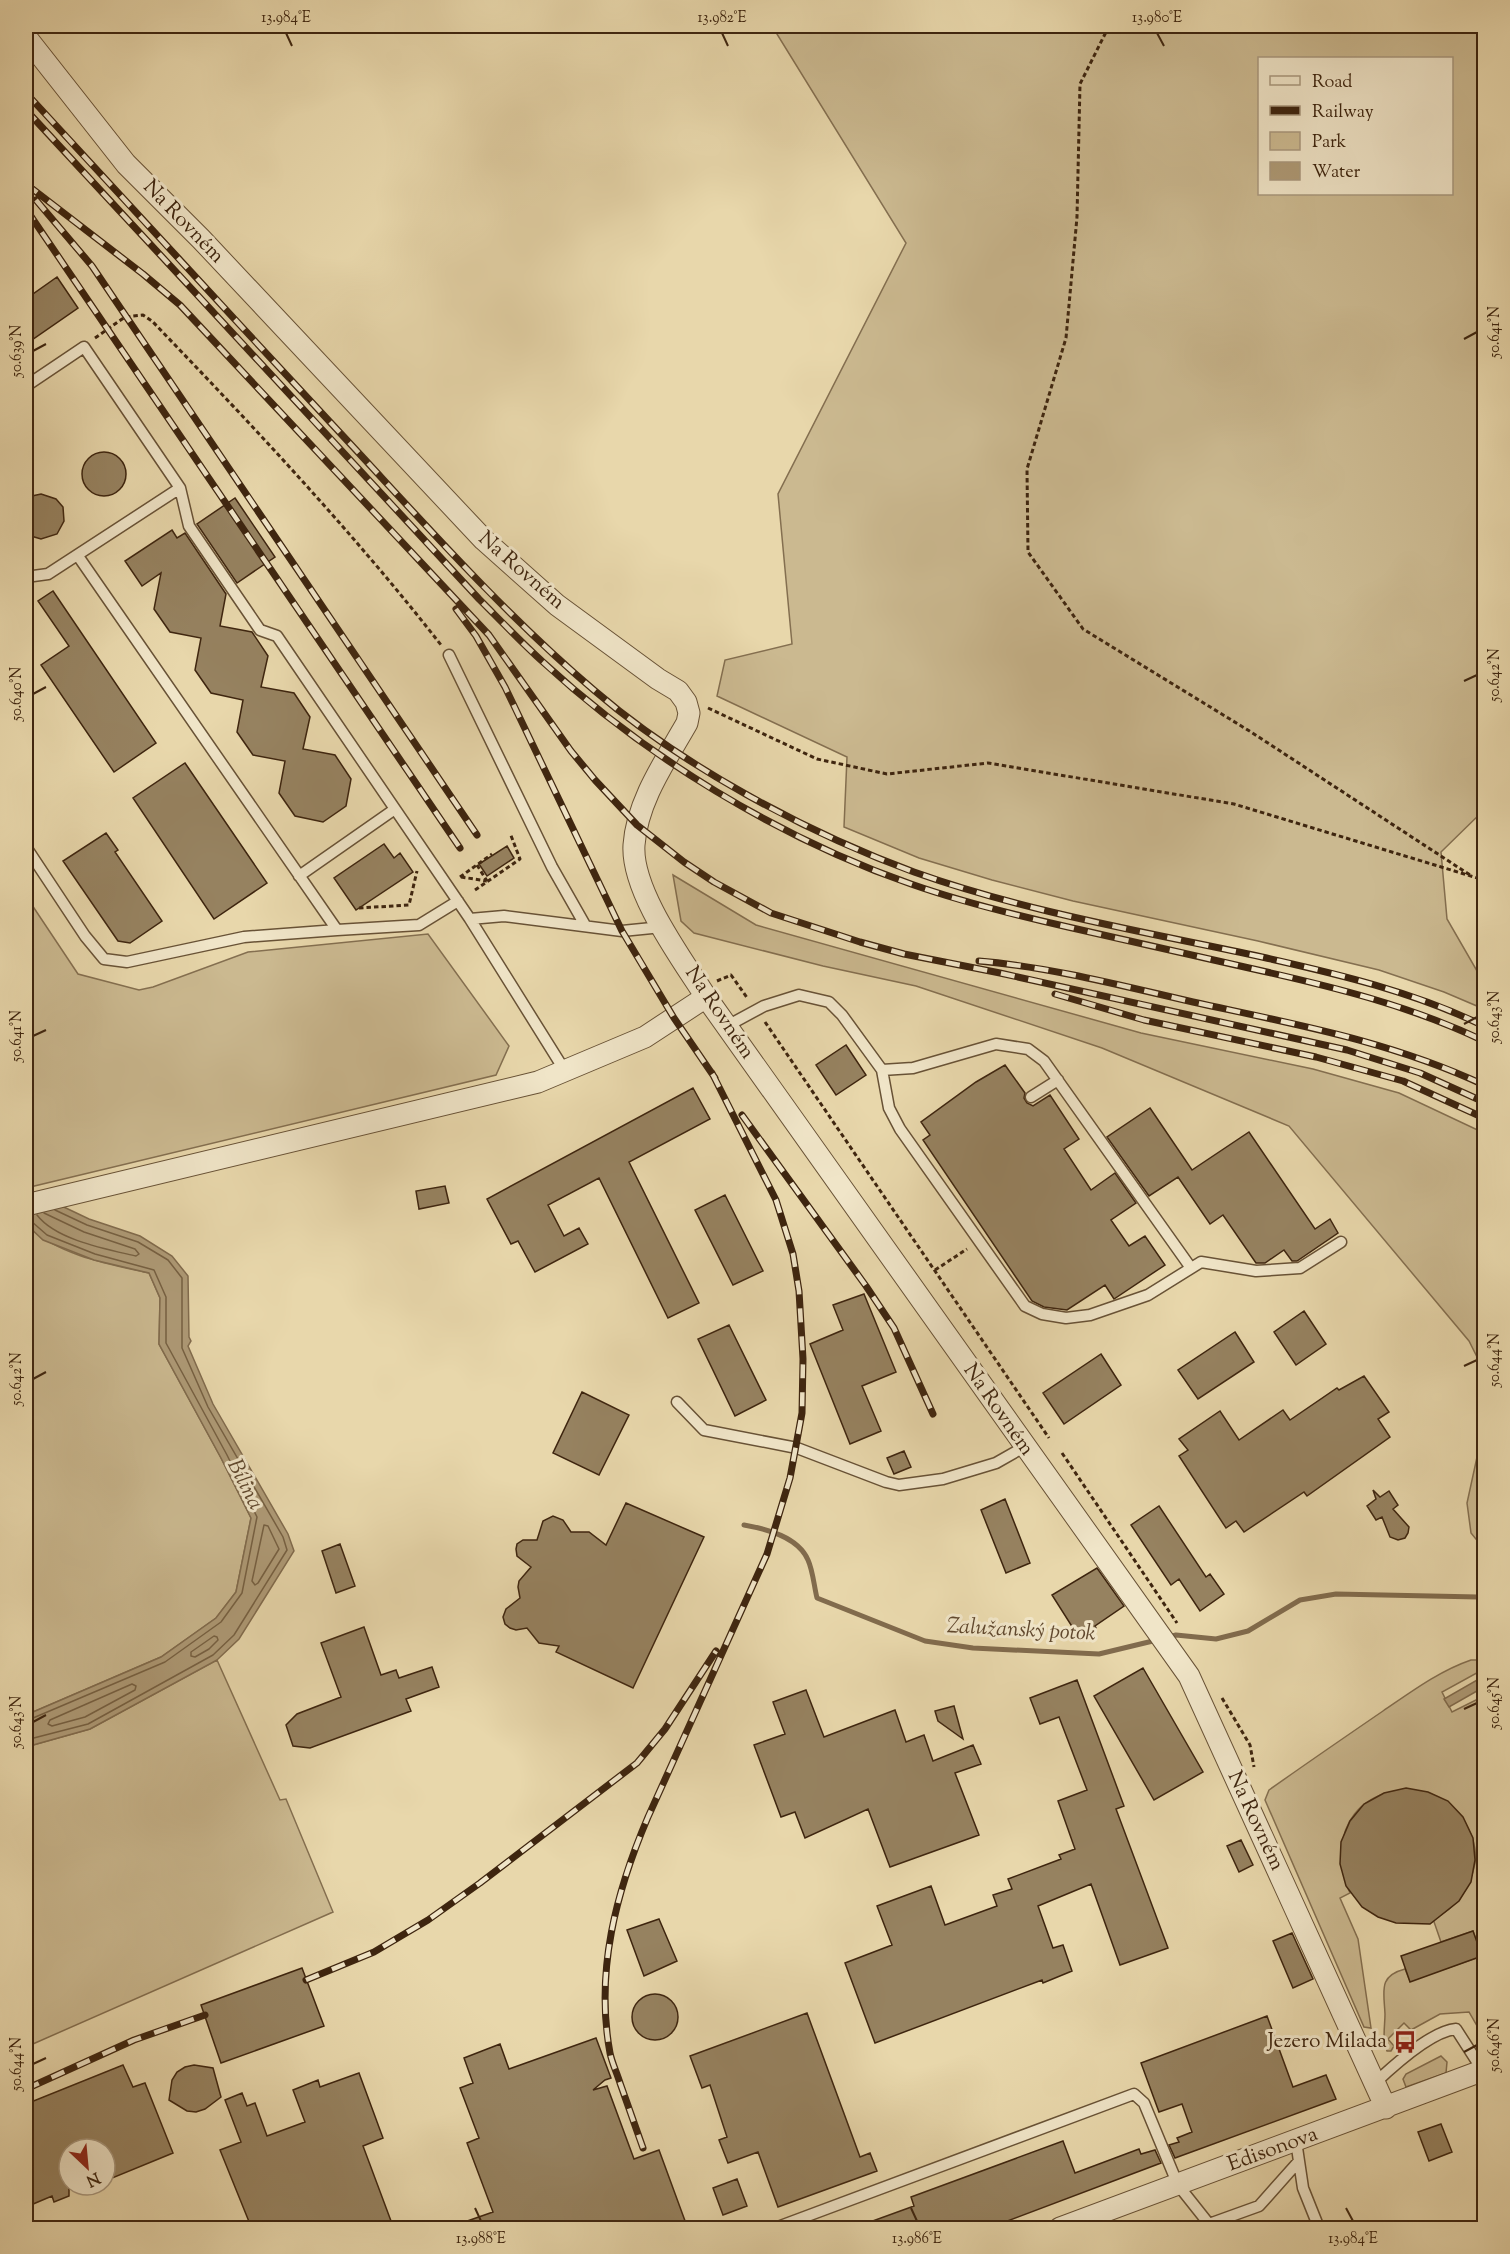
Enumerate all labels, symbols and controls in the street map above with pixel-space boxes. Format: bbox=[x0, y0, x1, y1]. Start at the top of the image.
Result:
text: 13.984°E bbox=[261, 8, 311, 29]
text: 13.982°E bbox=[698, 8, 746, 29]
text: 13.980°E bbox=[1132, 8, 1182, 29]
legend bbox=[1258, 57, 1453, 195]
text: Road bbox=[1312, 70, 1352, 96]
text: Railway bbox=[1312, 100, 1374, 126]
text: Park bbox=[1312, 130, 1347, 156]
text: Water bbox=[1312, 160, 1361, 186]
street label: Na Rovném bbox=[135, 173, 231, 271]
text: 50.641°N bbox=[1485, 306, 1506, 359]
text: 50.639°N bbox=[7, 325, 28, 378]
street label: Na Rovném bbox=[471, 525, 571, 617]
text: 50.642°N bbox=[1485, 648, 1506, 703]
text: 50.640°N bbox=[7, 667, 28, 722]
street label: Na Rovném bbox=[677, 960, 761, 1066]
text: 50.643°N bbox=[1485, 991, 1506, 1044]
text: 50.641°N bbox=[7, 1010, 28, 1063]
text: 50.644°N bbox=[1485, 1333, 1506, 1388]
text: 50.642°N bbox=[7, 1352, 28, 1407]
street label: Na Rovném bbox=[955, 1358, 1041, 1462]
water label: Bílina bbox=[218, 1454, 270, 1516]
water label: Zalužanský potok bbox=[946, 1611, 1096, 1651]
text: 50.645°N bbox=[1485, 1677, 1506, 1730]
text: 50.643°N bbox=[7, 1696, 28, 1749]
street label: Na Rovném bbox=[1219, 1766, 1291, 1876]
text: 50.646°N bbox=[1485, 2018, 1506, 2073]
place label: Jezero Milada bbox=[1267, 2027, 1387, 2057]
bus stop icon: Jezero Milada bbox=[1392, 2029, 1418, 2055]
text: 50.644°N bbox=[7, 2037, 28, 2092]
street label: Edisonova bbox=[1224, 2120, 1323, 2180]
north arrow bbox=[57, 2137, 117, 2197]
text: N bbox=[81, 2165, 103, 2191]
text: 13.988°E bbox=[456, 2229, 506, 2250]
text: 13.986°E bbox=[892, 2229, 942, 2250]
text: 13.984°E bbox=[1328, 2229, 1378, 2250]

